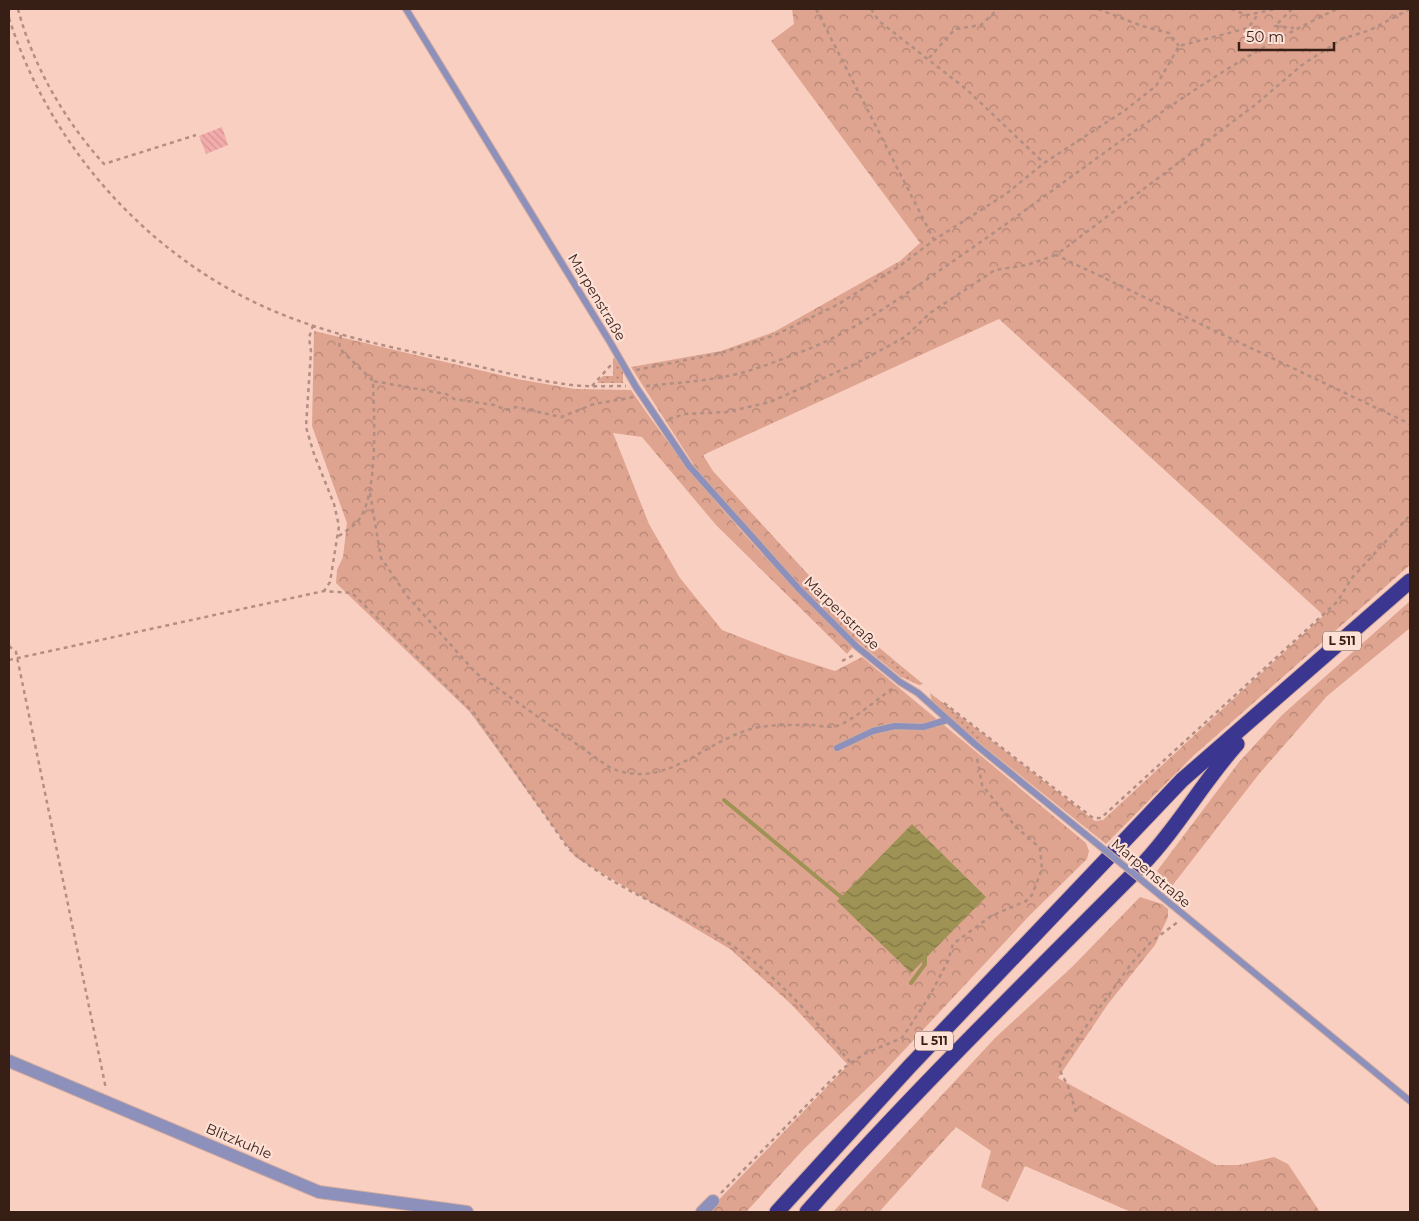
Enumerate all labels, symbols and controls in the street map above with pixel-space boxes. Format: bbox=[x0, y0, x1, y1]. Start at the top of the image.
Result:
scale bar bbox=[1239, 20, 1334, 52]
text: 50 m bbox=[1246, 27, 1284, 46]
street label: Marpenstraße bbox=[564, 250, 630, 344]
street label: Marpenstraße bbox=[800, 572, 884, 654]
road number: L 511 bbox=[1323, 631, 1361, 650]
street label: Marpenstraße bbox=[1108, 835, 1194, 911]
road number: L 511 bbox=[915, 1032, 953, 1050]
street label: Blitzkuhle bbox=[203, 1119, 275, 1163]

